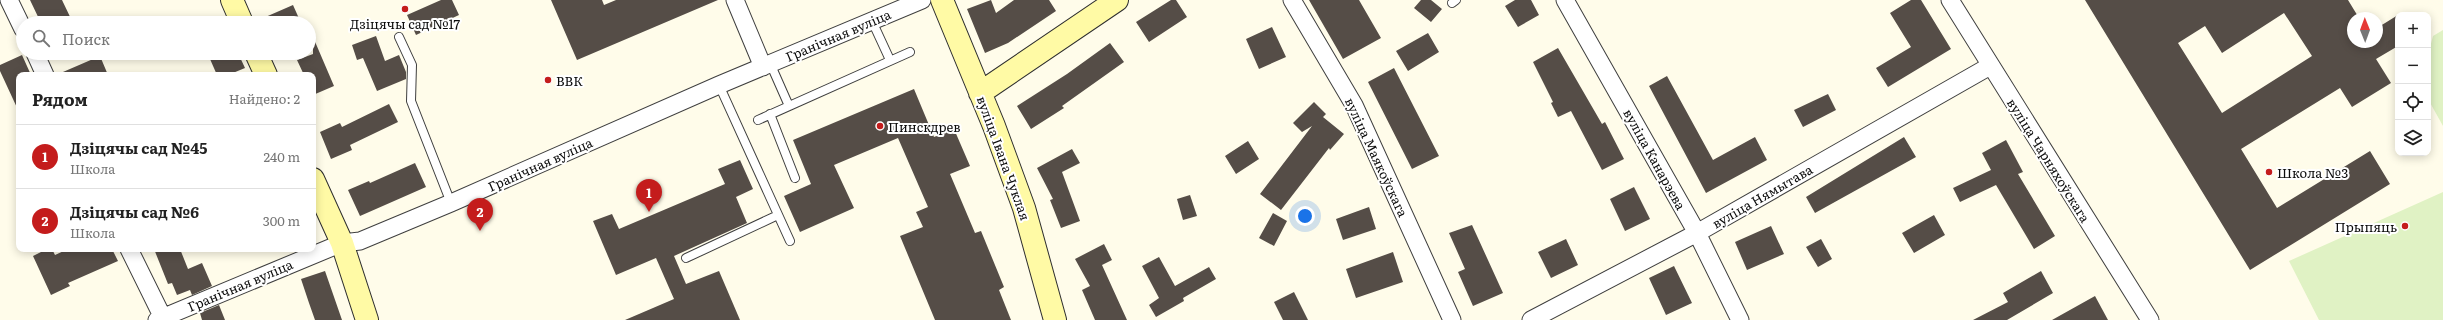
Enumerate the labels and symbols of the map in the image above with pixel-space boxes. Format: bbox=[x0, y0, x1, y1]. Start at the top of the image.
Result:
marker: Дзіцячы сад №17 bbox=[400, 4, 410, 14]
street label: Гранічная вуліца bbox=[782, 4, 894, 66]
north arrow bbox=[2347, 12, 2383, 48]
place label: Дзіцячы сад №17 bbox=[350, 14, 460, 33]
place label: ВВК bbox=[556, 71, 583, 90]
marker: ВВК bbox=[543, 75, 553, 85]
street label: вуліца Івана Чуклая bbox=[973, 93, 1035, 223]
street label: вуліца Маякоўскага bbox=[1341, 94, 1413, 220]
street label: вуліца Чарняхоўскага bbox=[2003, 94, 2095, 226]
street label: вуліца Канарэева bbox=[1619, 105, 1691, 213]
place label: Пинскдрев bbox=[888, 117, 961, 136]
marker: Пинскдрев bbox=[875, 121, 885, 131]
street label: Гранічная вуліца bbox=[485, 132, 595, 196]
street label: вуліца Нямытава bbox=[1708, 159, 1816, 233]
place label: Школа №3 bbox=[2277, 163, 2348, 182]
marker: Школа №3 bbox=[2264, 167, 2274, 177]
pin: 1 bbox=[636, 179, 662, 212]
pin: 2 bbox=[467, 198, 493, 231]
your location bbox=[1295, 206, 1315, 226]
place label: Прыпяць bbox=[2335, 217, 2397, 236]
marker: Прыпяць bbox=[2400, 221, 2410, 231]
street label: Гранічная вуліца bbox=[184, 254, 296, 316]

